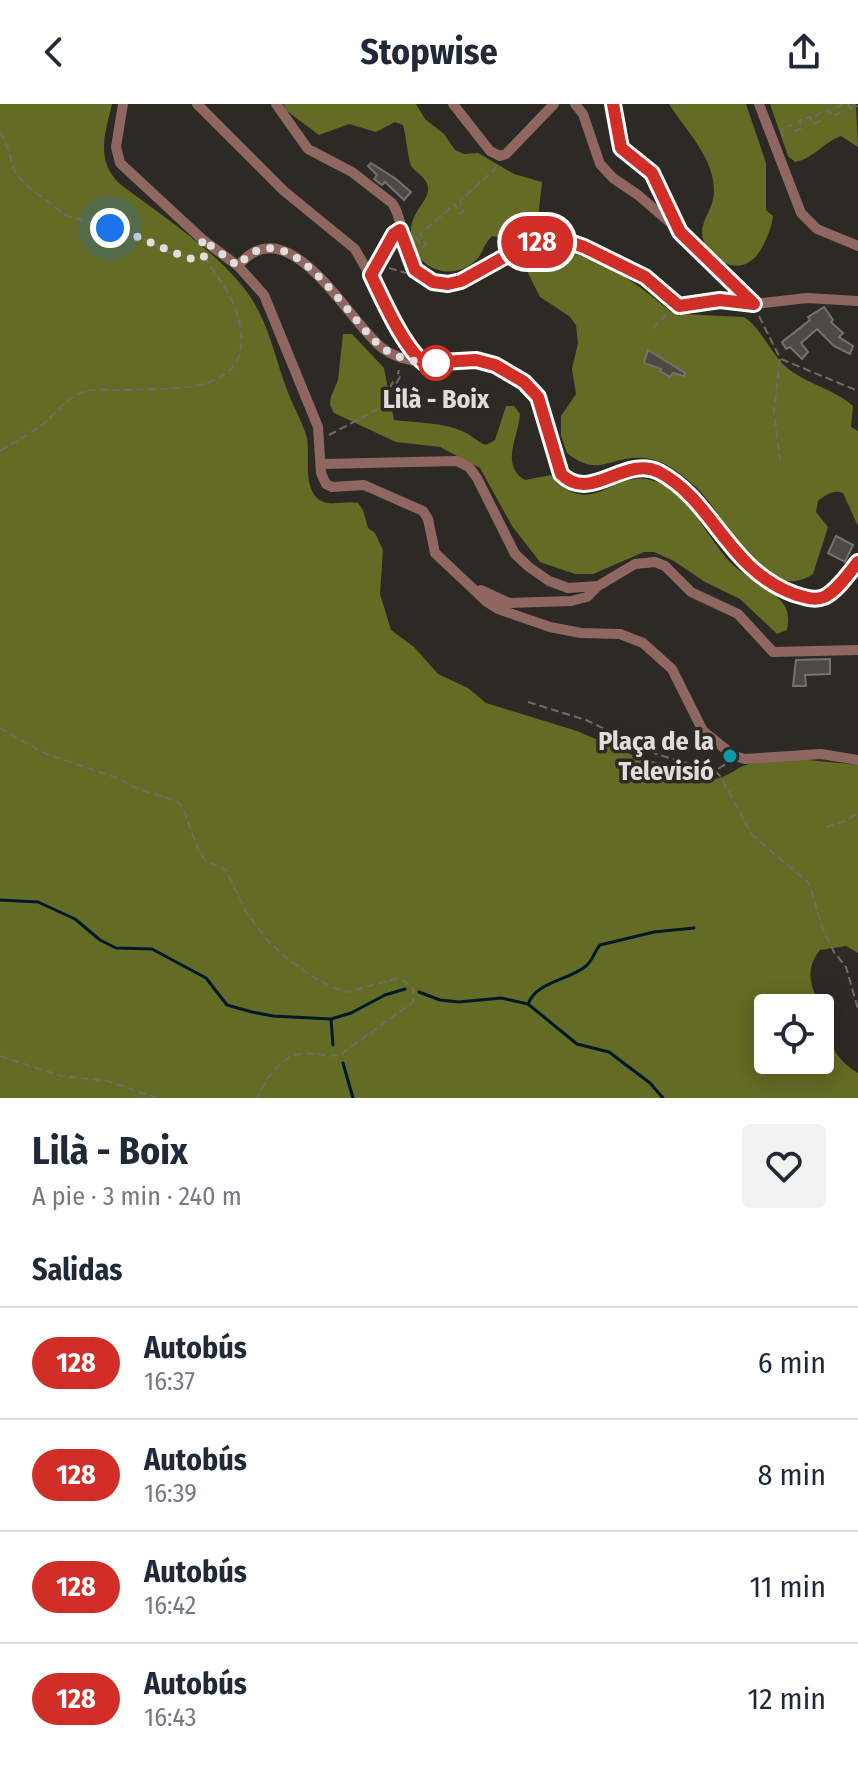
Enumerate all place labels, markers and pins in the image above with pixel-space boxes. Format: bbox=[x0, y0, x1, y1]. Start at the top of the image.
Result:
marker: Lilà - Boix bbox=[419, 346, 453, 380]
place label: Lilà - Boix bbox=[383, 384, 490, 415]
place label: Plaça de la Televisió bbox=[598, 726, 714, 787]
marker: Plaça de la Televisió bbox=[721, 747, 739, 765]

